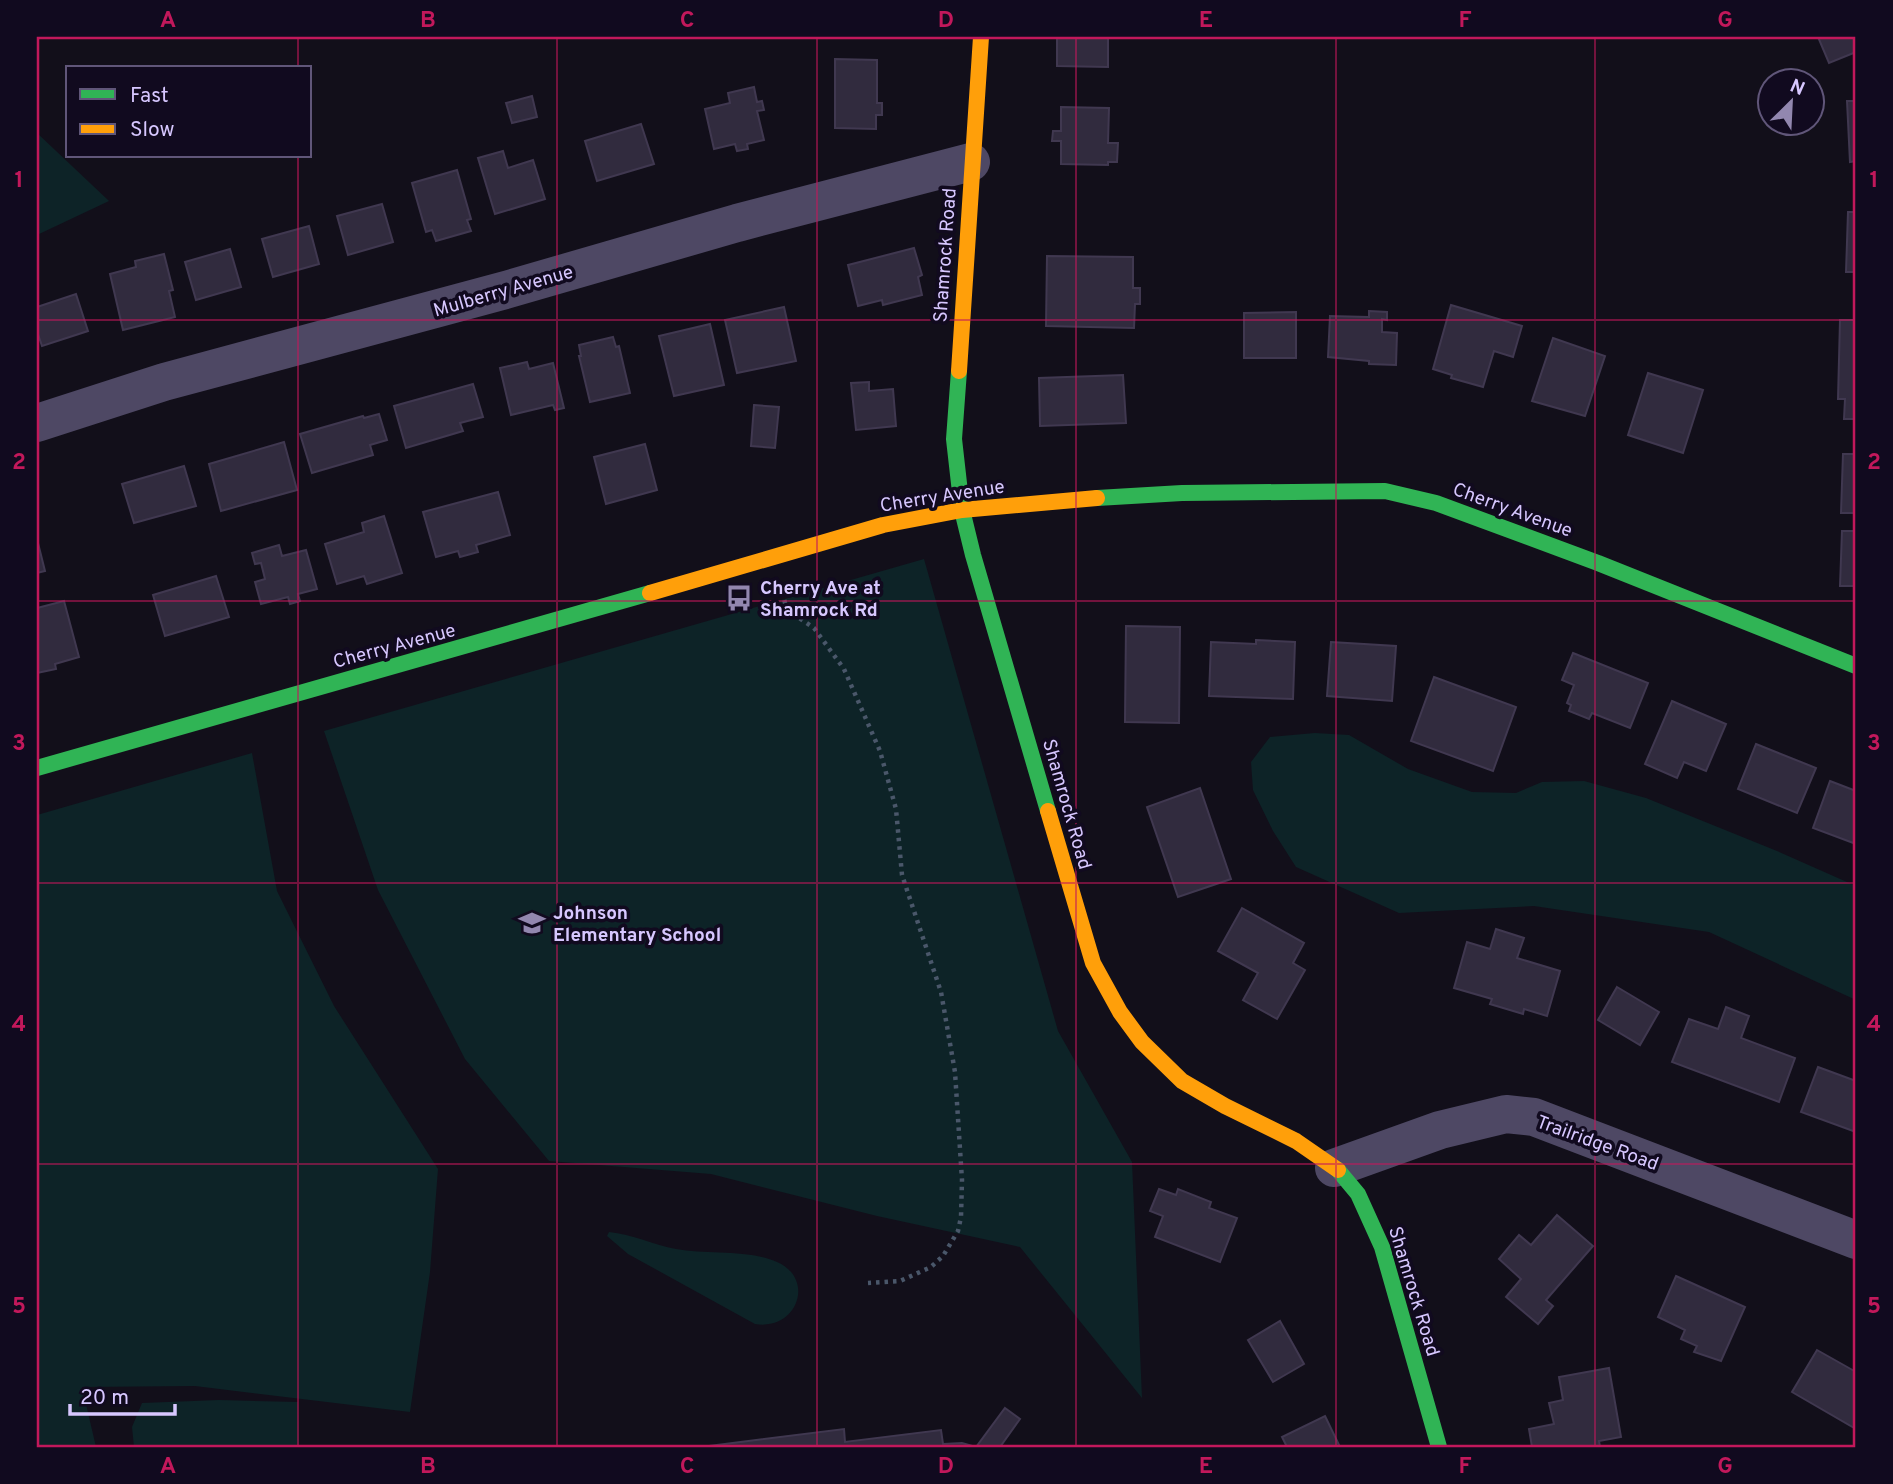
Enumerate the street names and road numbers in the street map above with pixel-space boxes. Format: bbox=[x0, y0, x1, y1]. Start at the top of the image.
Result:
street label: Shamrock Road bbox=[929, 187, 963, 323]
street label: Mulberry Avenue bbox=[431, 260, 576, 323]
street label: Cherry Avenue bbox=[878, 475, 1006, 519]
street label: Cherry Avenue bbox=[1449, 478, 1576, 544]
street label: Cherry Avenue bbox=[331, 619, 458, 675]
street label: Shamrock Road bbox=[1036, 737, 1096, 873]
street label: Trailridge Road bbox=[1533, 1111, 1662, 1177]
street label: Shamrock Road bbox=[1382, 1224, 1444, 1359]

